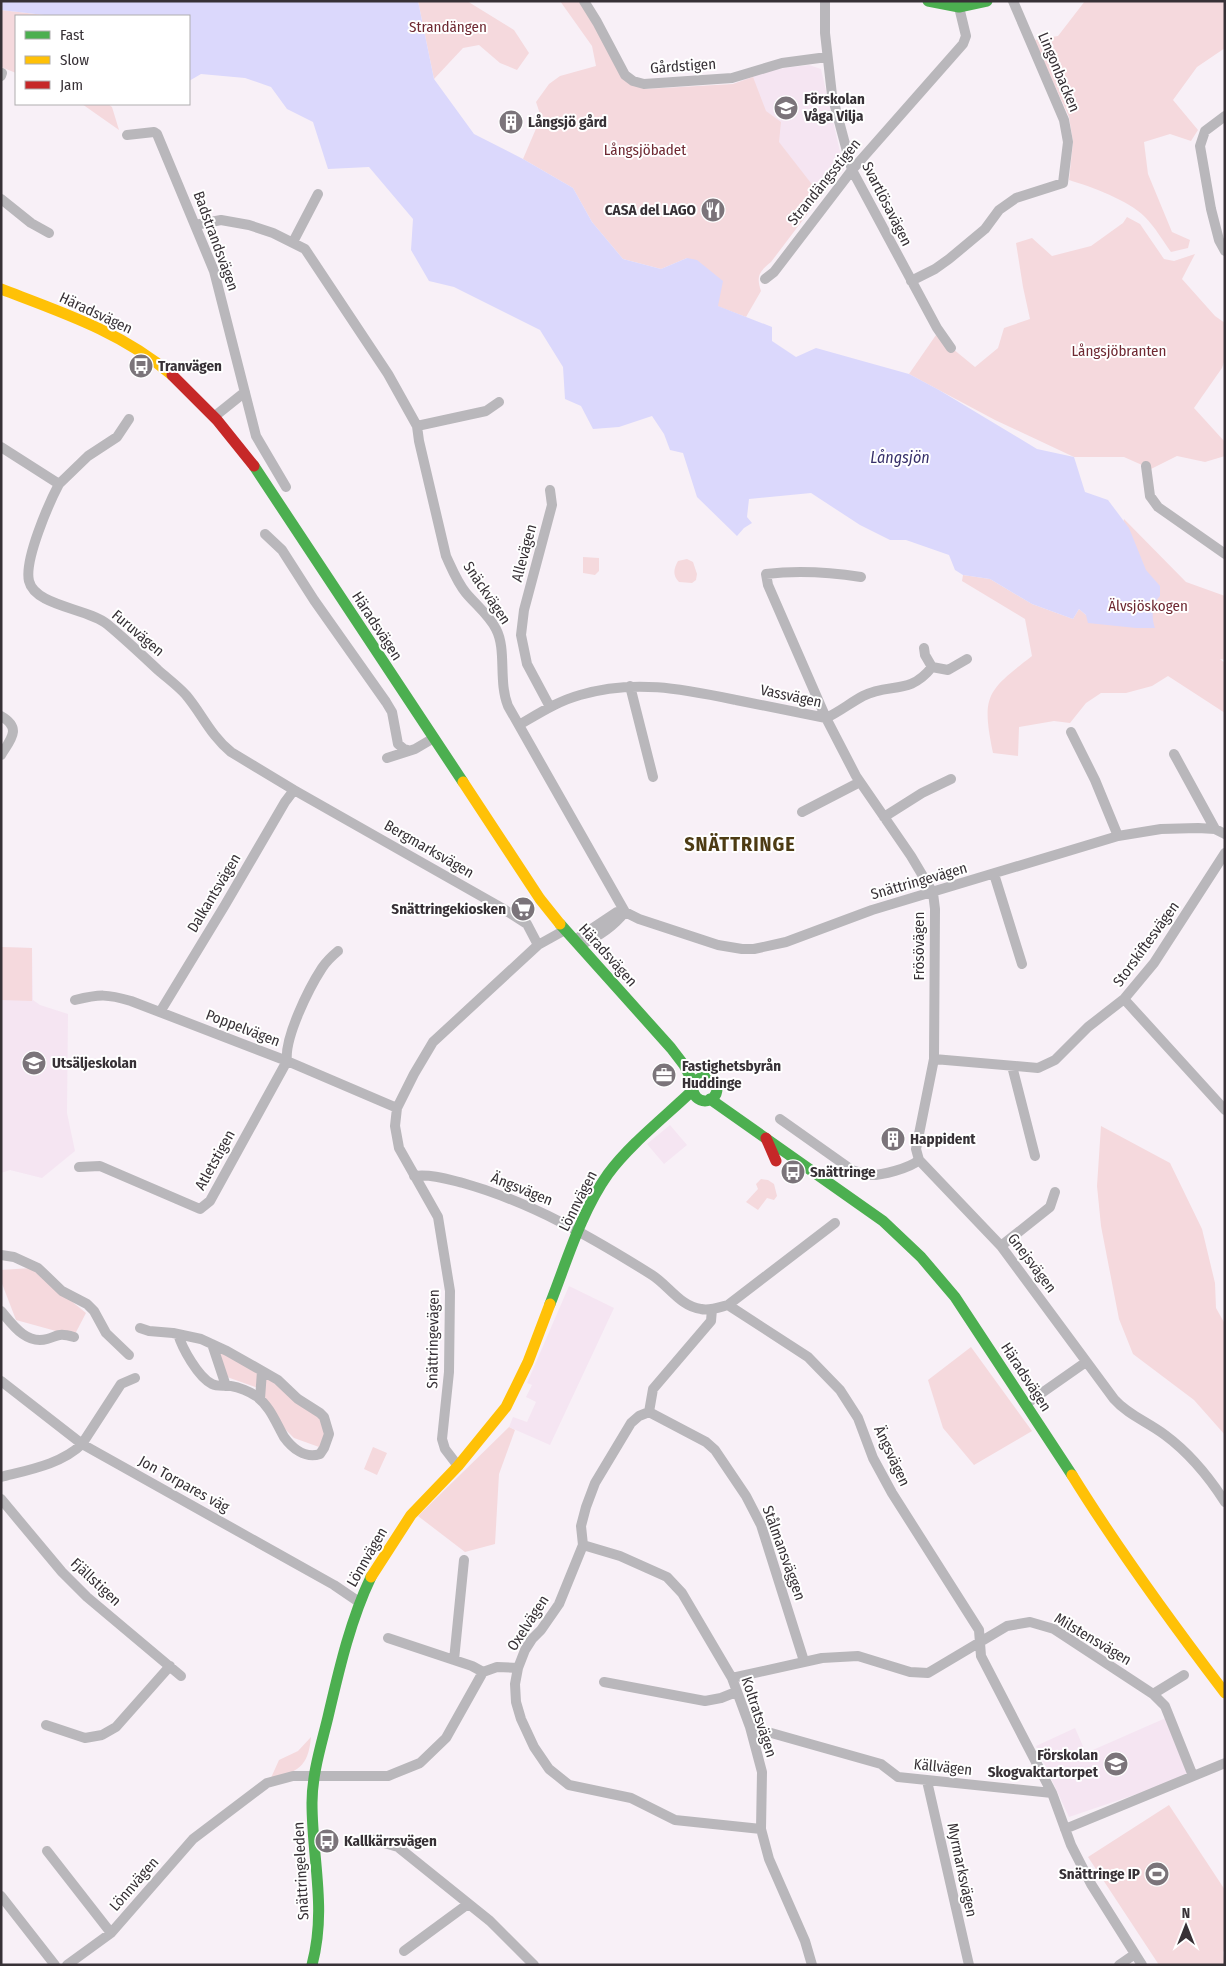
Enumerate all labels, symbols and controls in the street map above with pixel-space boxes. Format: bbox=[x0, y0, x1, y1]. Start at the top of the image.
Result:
legend bbox=[15, 15, 190, 105]
park label: Strandängen bbox=[409, 18, 487, 36]
text: Fast bbox=[60, 26, 84, 44]
street label: Lingonbacken bbox=[1034, 29, 1084, 115]
text: Slow bbox=[60, 51, 89, 69]
street label: Gårdstigen bbox=[649, 55, 717, 77]
text: Jam bbox=[60, 76, 83, 94]
place label: Förskolan Våga Vilja bbox=[803, 90, 865, 125]
school or university icon: Förskolan Våga Vilja bbox=[773, 95, 799, 121]
building icon: Långsjö gård bbox=[498, 109, 524, 135]
place label: Långsjö gård bbox=[528, 113, 607, 131]
street label: Strandängsstigen bbox=[784, 135, 864, 229]
park label: Långsjöbadet bbox=[604, 141, 686, 159]
street label: Svartlösavägen bbox=[858, 159, 916, 249]
street label: Badstrandsvägen bbox=[190, 189, 242, 293]
restaurant icon: CASA del LAGO bbox=[700, 197, 726, 223]
place label: CASA del LAGO bbox=[605, 201, 696, 219]
street label: Häradsvägen bbox=[57, 288, 135, 338]
park label: Långsjöbranten bbox=[1072, 342, 1166, 360]
bus stop icon: Tranvägen bbox=[128, 353, 154, 379]
place label: Tranvägen bbox=[158, 357, 222, 375]
water label: Långsjön bbox=[870, 448, 930, 467]
street label: Allevägen bbox=[508, 522, 540, 584]
street label: Snäckvägen bbox=[459, 558, 515, 628]
street label: Häradsvägen bbox=[348, 588, 406, 664]
park label: Älvsjöskogen bbox=[1108, 597, 1188, 615]
street label: Furuvägen bbox=[108, 606, 168, 660]
street label: Vassvägen bbox=[759, 681, 823, 711]
street label: Bergmarksvägen bbox=[381, 816, 477, 882]
district label: SNÄTTRINGE bbox=[684, 832, 796, 856]
street label: Dalkantsvägen bbox=[183, 850, 245, 936]
street label: Snättringevägen bbox=[869, 859, 969, 903]
supermarket icon: Snättringekiosken bbox=[510, 896, 536, 922]
street label: Storskiftesvägen bbox=[1109, 898, 1183, 990]
place label: Snättringekiosken bbox=[391, 900, 506, 918]
street label: Frösövägen bbox=[910, 912, 928, 980]
street label: Häradsvägen bbox=[575, 920, 641, 990]
street label: Poppelvägen bbox=[203, 1006, 283, 1050]
school or university icon: Utsäljeskolan bbox=[21, 1050, 47, 1076]
place label: Utsäljeskolan bbox=[52, 1054, 137, 1072]
place label: Fastighetsbyrån Huddinge bbox=[682, 1057, 781, 1092]
office icon: Fastighetsbyrån Huddinge bbox=[651, 1062, 677, 1088]
building icon: Happident bbox=[880, 1126, 906, 1152]
street label: Atletstigen bbox=[191, 1127, 239, 1193]
place label: Happident bbox=[910, 1130, 976, 1148]
bus stop icon: Snättringe bbox=[780, 1159, 806, 1185]
place label: Snättringe bbox=[810, 1163, 876, 1181]
street label: Lönnvägen bbox=[555, 1168, 601, 1234]
street label: Ängsvägen bbox=[489, 1169, 555, 1209]
street label: Gnejsvägen bbox=[1004, 1230, 1060, 1296]
street label: Snättringevägen bbox=[423, 1289, 443, 1389]
street label: Häradsvägen bbox=[997, 1339, 1055, 1415]
street label: Ängsvägen bbox=[870, 1423, 914, 1489]
street label: Jon Torpares väg bbox=[136, 1452, 232, 1516]
street label: Stålmansväggen bbox=[759, 1503, 809, 1603]
street label: Lönnvägen bbox=[343, 1524, 391, 1590]
street label: Fjällstigen bbox=[67, 1554, 125, 1610]
street label: Oxelvägen bbox=[503, 1592, 553, 1654]
street label: Milstensvägen bbox=[1051, 1609, 1135, 1669]
street label: Koltratsvägen bbox=[738, 1675, 780, 1759]
place label: Förskolan Skogvaktartorpet bbox=[988, 1746, 1099, 1781]
school or university icon: Förskolan Skogvaktartorpet bbox=[1103, 1751, 1129, 1777]
street label: Källvägen bbox=[913, 1755, 973, 1779]
street label: Snättringeleden bbox=[289, 1821, 313, 1921]
street label: Myrmarksvägen bbox=[943, 1821, 981, 1919]
bus stop icon: Kallkärrsvägen bbox=[314, 1828, 340, 1854]
place label: Kallkärrsvägen bbox=[344, 1832, 437, 1850]
street label: Lönnvägen bbox=[106, 1853, 162, 1915]
sports icon: Snättringe IP bbox=[1144, 1861, 1170, 1887]
place label: Snättringe IP bbox=[1059, 1865, 1140, 1883]
north arrow bbox=[1161, 1901, 1211, 1951]
text: N bbox=[1182, 1905, 1190, 1922]

